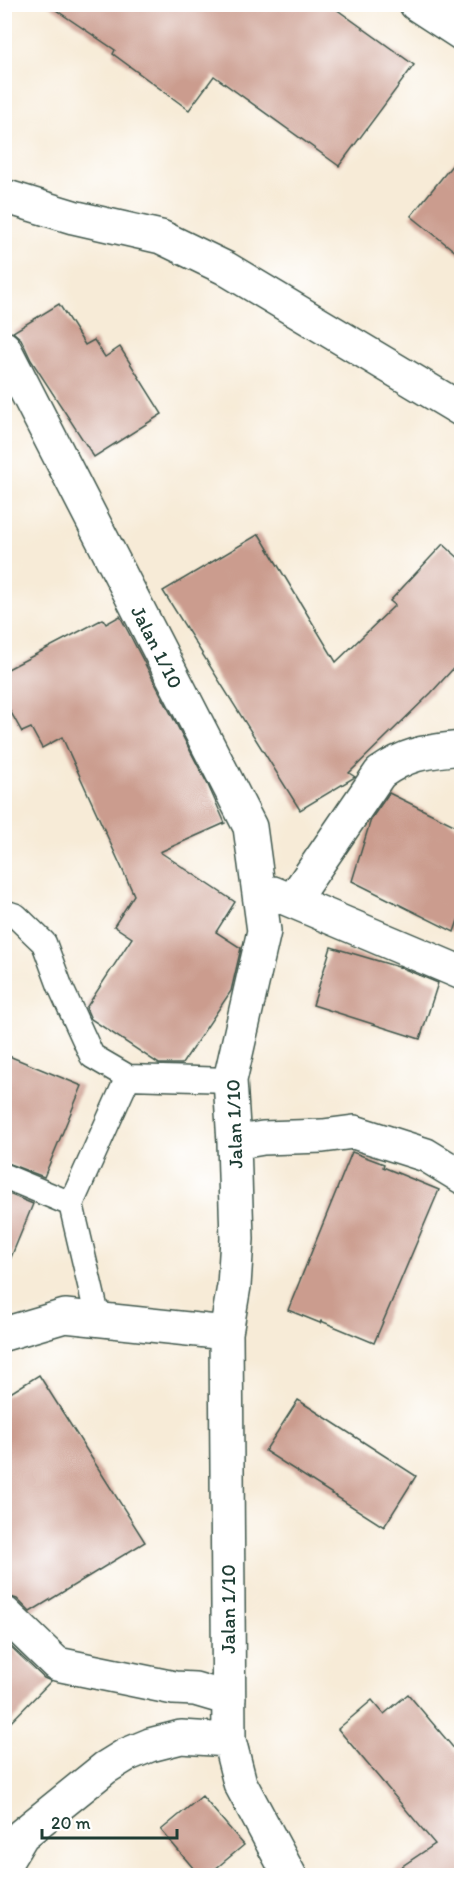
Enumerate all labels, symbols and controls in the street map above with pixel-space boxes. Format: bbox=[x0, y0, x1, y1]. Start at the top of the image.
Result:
street label: Jalan 1/10 bbox=[126, 602, 188, 692]
street label: Jalan 1/10 bbox=[220, 1079, 248, 1169]
street label: Jalan 1/10 bbox=[216, 1564, 240, 1654]
scale bar bbox=[42, 1802, 177, 1840]
text: 20 m bbox=[51, 1812, 91, 1834]

